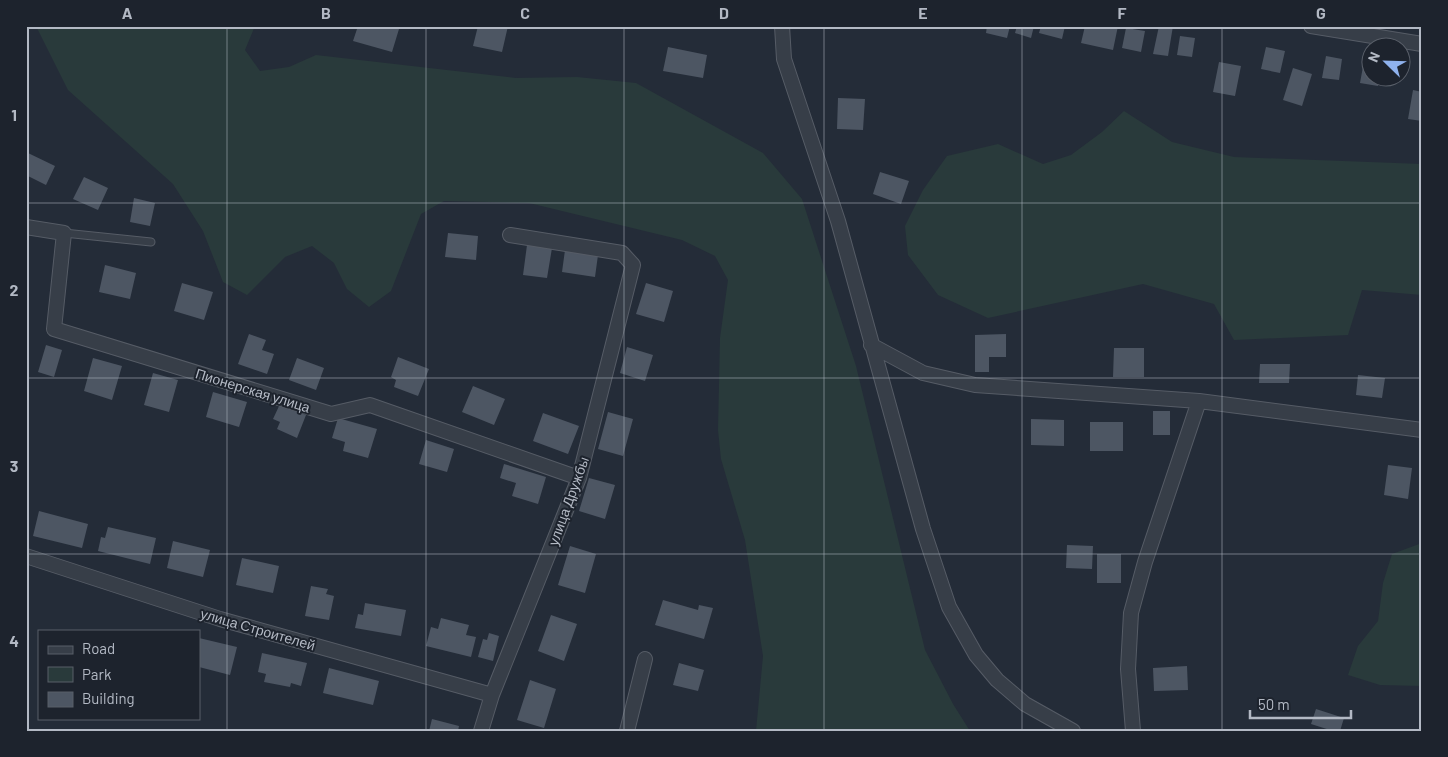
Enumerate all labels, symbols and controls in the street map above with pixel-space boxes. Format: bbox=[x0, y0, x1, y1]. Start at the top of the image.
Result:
text: A bbox=[122, 3, 133, 22]
text: B bbox=[321, 3, 331, 22]
text: C bbox=[520, 3, 530, 22]
text: D bbox=[719, 3, 729, 22]
text: E bbox=[918, 3, 928, 22]
text: F bbox=[1118, 3, 1127, 22]
text: G bbox=[1316, 3, 1326, 22]
north arrow bbox=[1360, 38, 1410, 88]
text: N bbox=[1364, 49, 1383, 64]
text: 1 bbox=[11, 105, 17, 124]
text: 2 bbox=[10, 280, 19, 299]
street label: Пионерская улица bbox=[194, 364, 313, 416]
street label: улица Дружбы bbox=[544, 454, 592, 548]
text: 3 bbox=[10, 456, 18, 475]
street label: улица Строителей bbox=[199, 604, 317, 654]
legend bbox=[38, 630, 200, 720]
text: 4 bbox=[9, 631, 19, 650]
text: Road bbox=[82, 639, 115, 657]
text: Park bbox=[82, 665, 112, 683]
scale bar bbox=[1250, 687, 1352, 719]
text: Building bbox=[82, 689, 135, 707]
text: 50 m bbox=[1258, 695, 1290, 713]

